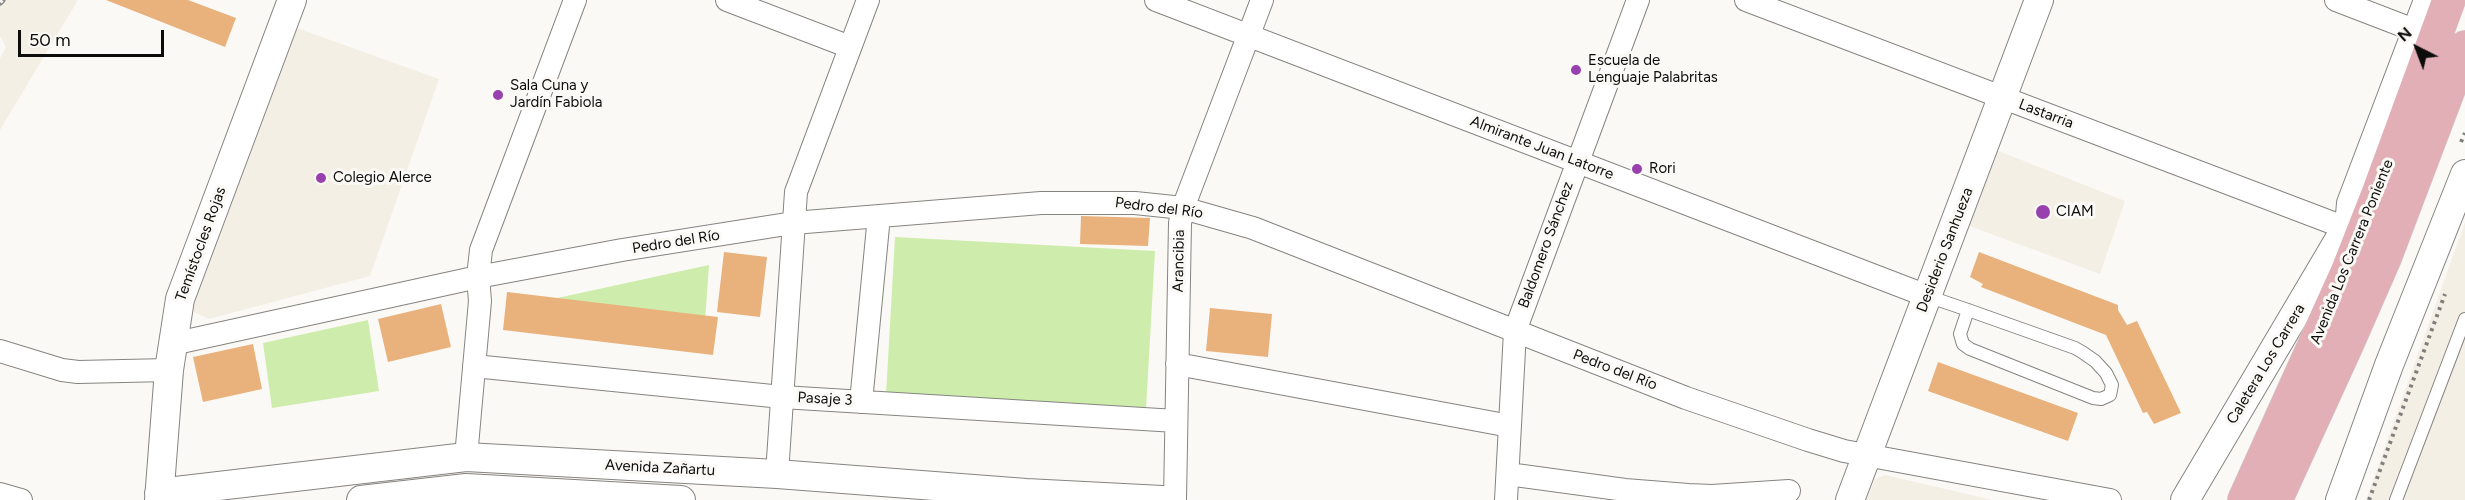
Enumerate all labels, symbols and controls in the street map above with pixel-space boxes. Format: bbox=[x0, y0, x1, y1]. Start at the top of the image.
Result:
scale bar bbox=[21, 18, 166, 56]
north arrow bbox=[2387, 18, 2447, 78]
text: N bbox=[2394, 23, 2416, 45]
text: 50 m bbox=[29, 29, 71, 51]
place label: Escuela de Lenguaje Palabritas bbox=[1588, 52, 1718, 87]
marker: Escuela de Lenguaje Palabritas bbox=[1569, 63, 1583, 77]
place label: Sala Cuna y Jardín Fabiola bbox=[510, 77, 602, 112]
marker: Sala Cuna y Jardín Fabiola bbox=[491, 88, 505, 102]
street label: Lastarria bbox=[2016, 95, 2076, 133]
street label: Almirante Juan Latorre bbox=[1468, 112, 1616, 184]
street label: Avenida Los Carrera Poniente bbox=[2307, 157, 2397, 347]
place label: Rori bbox=[1649, 160, 1676, 178]
marker: Rori bbox=[1630, 162, 1644, 176]
place label: Colegio Alerce bbox=[333, 169, 432, 187]
marker: Colegio Alerce bbox=[314, 171, 328, 185]
street label: Baldomero Sánchez bbox=[1515, 179, 1577, 311]
street label: Temístocles Rojas bbox=[172, 184, 230, 304]
street label: Desiderio Sanhueza bbox=[1913, 185, 1977, 315]
street label: Pedro del Río bbox=[1114, 194, 1204, 222]
marker: CIAM bbox=[2034, 203, 2052, 221]
place label: CIAM bbox=[2056, 203, 2094, 221]
street label: Pedro del Río bbox=[631, 226, 721, 258]
street label: Arancibia bbox=[1169, 229, 1189, 293]
street label: Caletera Los Carrera bbox=[2223, 301, 2309, 427]
street label: Pedro del Río bbox=[1570, 346, 1660, 394]
street label: Pasaje 3 bbox=[797, 389, 853, 409]
street label: Avenida Zañartu bbox=[605, 456, 715, 480]

